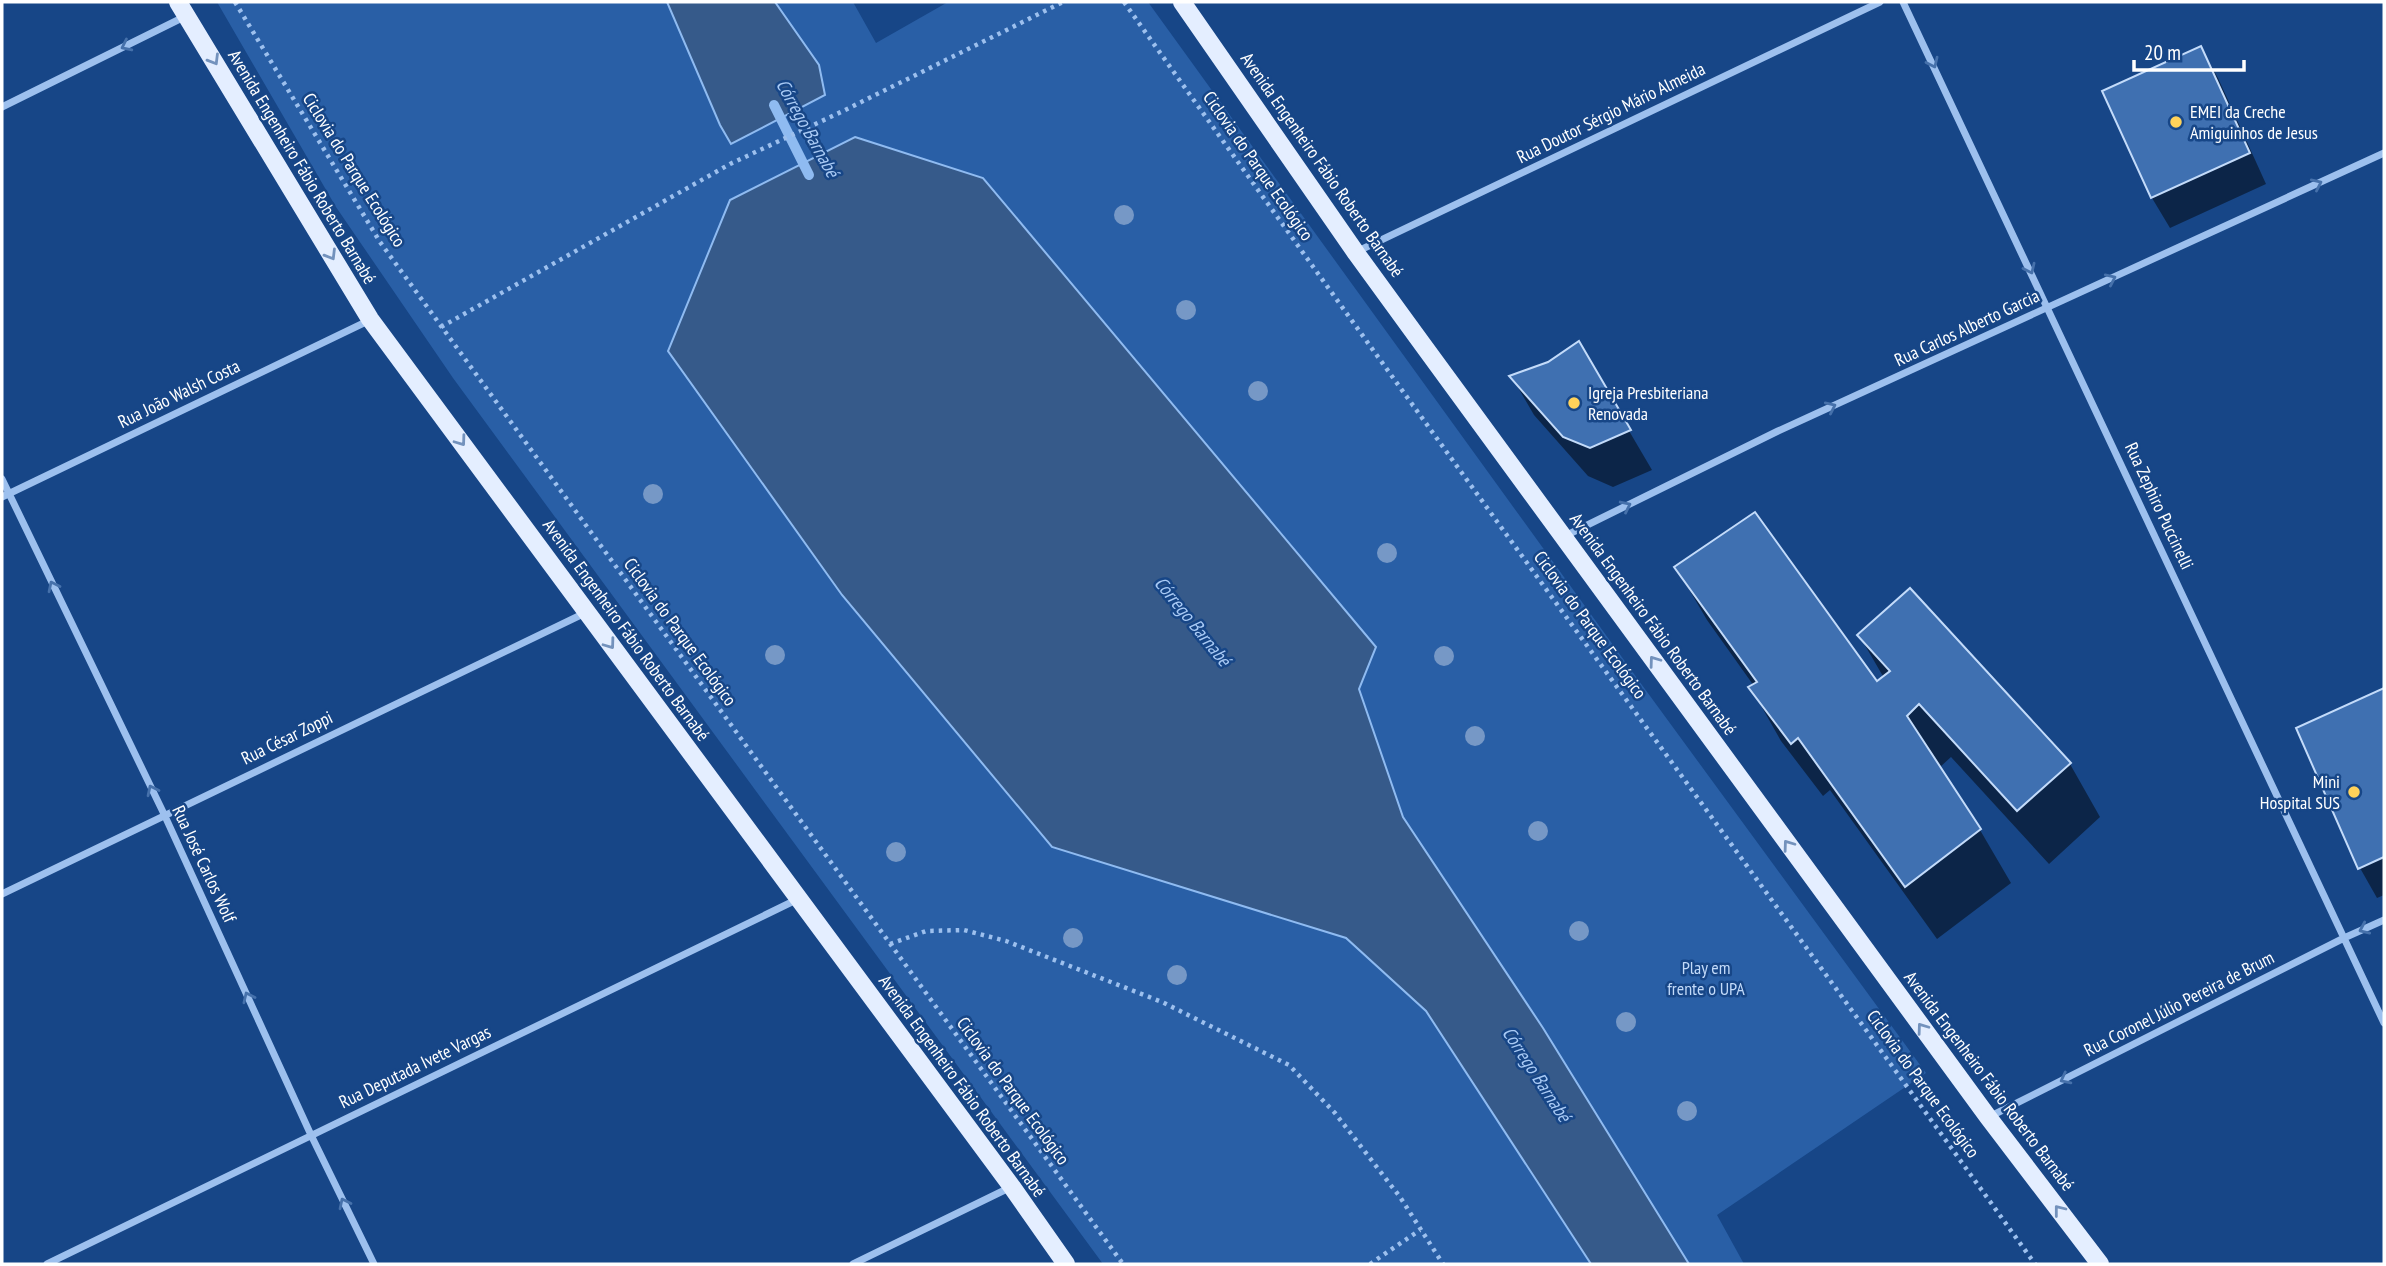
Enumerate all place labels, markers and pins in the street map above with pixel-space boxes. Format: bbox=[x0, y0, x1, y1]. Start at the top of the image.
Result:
place label: EMEI da Creche Amiguinhos de Jesus bbox=[2190, 100, 2318, 144]
marker: EMEI da Creche Amiguinhos de Jesus bbox=[2168, 114, 2184, 130]
place label: Igreja Presbiteriana Renovada bbox=[1588, 381, 1708, 425]
marker: Igreja Presbiteriana Renovada bbox=[1566, 395, 1582, 411]
place label: Mini Hospital SUS bbox=[2260, 770, 2340, 814]
marker: Mini Hospital SUS bbox=[2346, 784, 2362, 800]

